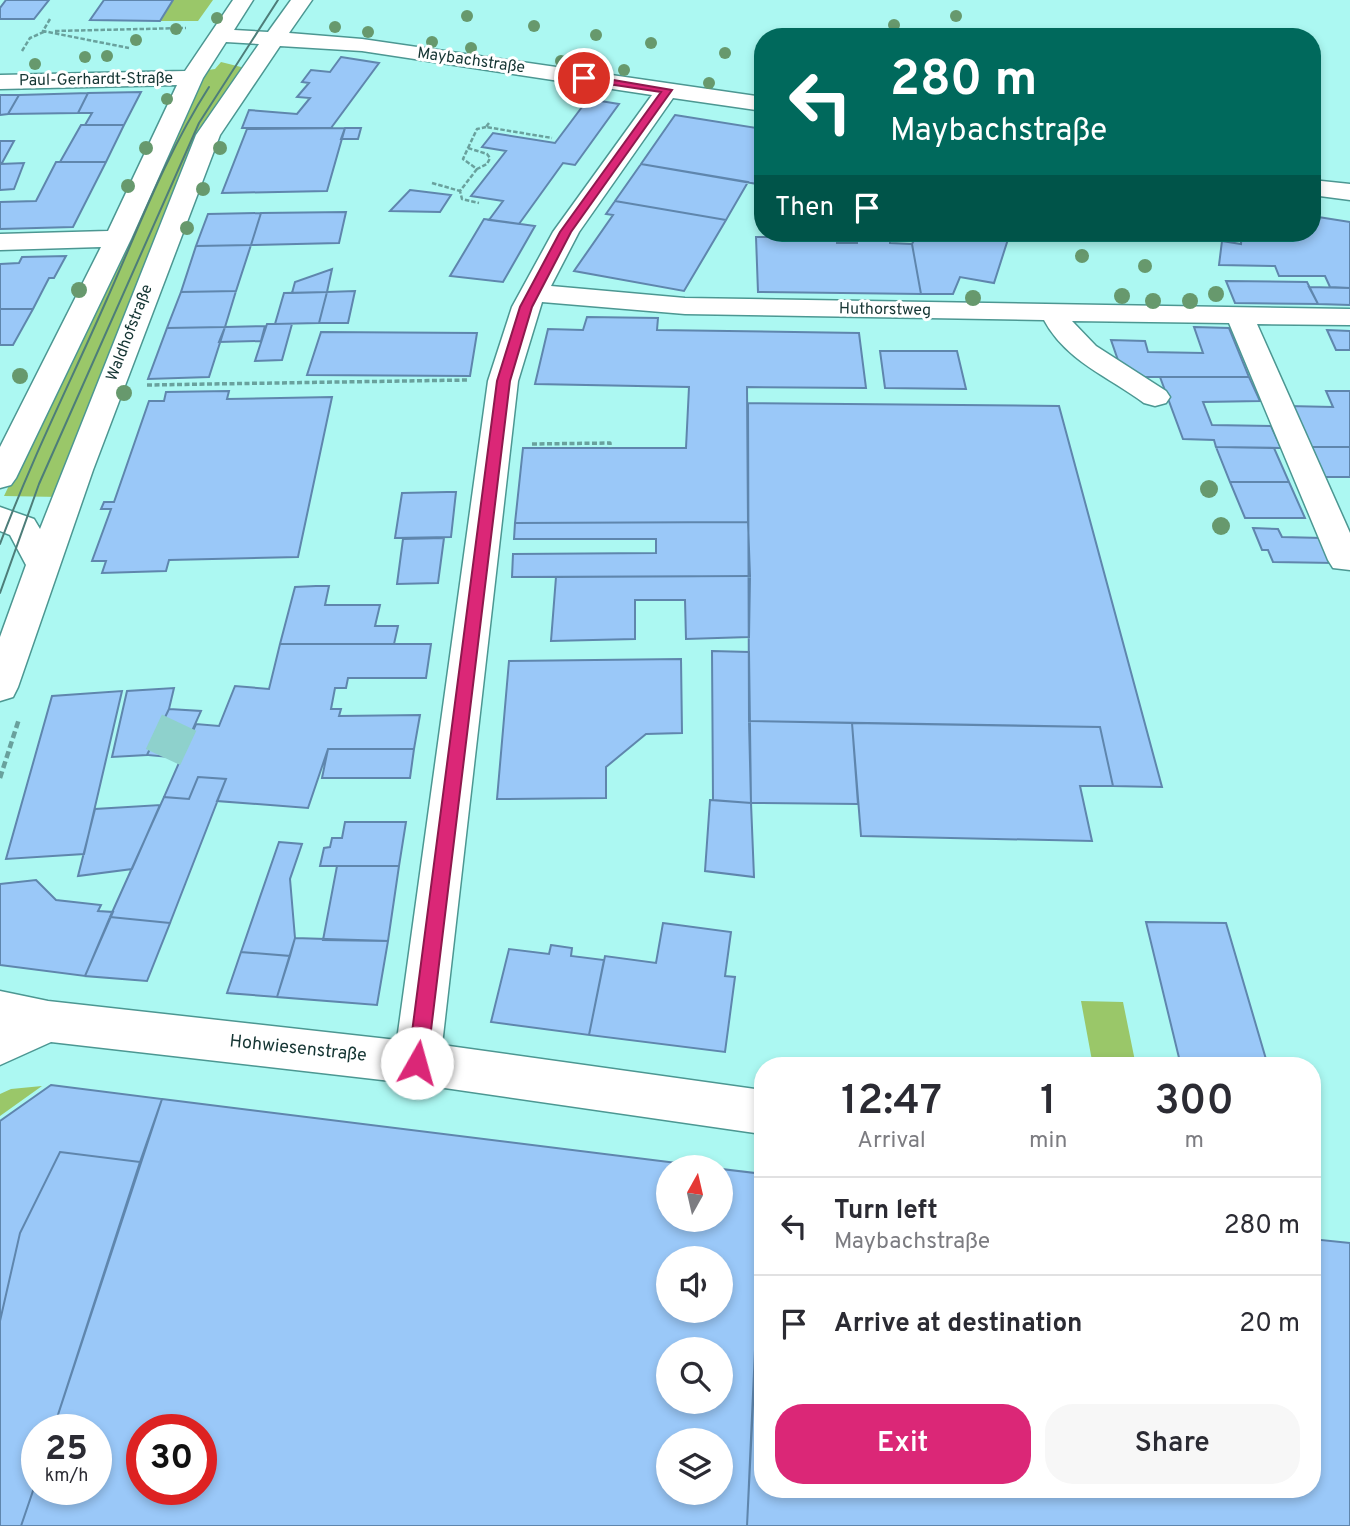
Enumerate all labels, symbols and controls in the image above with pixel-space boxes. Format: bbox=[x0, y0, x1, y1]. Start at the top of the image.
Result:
street label: Maybachstraße bbox=[416, 44, 526, 78]
pin bbox=[554, 48, 614, 108]
text: 280 m bbox=[890, 51, 1037, 113]
icon: left bbox=[775, 56, 866, 147]
icon: arrive bbox=[565, 59, 603, 97]
street label: Paul-Gerhardt-Straße bbox=[19, 69, 173, 91]
text: Maybachstraße bbox=[890, 112, 1107, 152]
icon: arrive bbox=[848, 189, 886, 227]
text: Then bbox=[775, 192, 834, 225]
street label: Waldhofstraße bbox=[102, 282, 158, 384]
street label: Huthorstweg bbox=[839, 299, 931, 321]
position arrow bbox=[380, 1026, 454, 1100]
street label: Hohwiesenstraße bbox=[228, 1030, 368, 1068]
text: 12:47 bbox=[841, 1076, 942, 1129]
text: 1 bbox=[1040, 1076, 1056, 1129]
text: 300 bbox=[1154, 1076, 1234, 1129]
text: Arrival bbox=[857, 1127, 926, 1156]
text: min bbox=[1029, 1127, 1067, 1156]
text: m bbox=[1184, 1127, 1204, 1156]
north arrow bbox=[656, 1155, 733, 1232]
map controls bbox=[656, 1155, 733, 1505]
text: Turn left bbox=[834, 1195, 938, 1228]
icon: left bbox=[775, 1207, 813, 1245]
text: 280 m bbox=[1224, 1210, 1300, 1243]
text: Maybachstraße bbox=[834, 1228, 990, 1257]
button: sound bbox=[656, 1246, 733, 1323]
icon: arrive bbox=[775, 1305, 813, 1343]
text: Arrive at destination bbox=[834, 1308, 1082, 1341]
text: 20 m bbox=[1239, 1308, 1300, 1341]
button: search bbox=[656, 1337, 733, 1414]
button: Exit bbox=[775, 1404, 1031, 1484]
button: Share bbox=[1045, 1404, 1300, 1484]
speed limit sign: 30 bbox=[126, 1414, 217, 1505]
text: 25 bbox=[45, 1428, 88, 1472]
button: layers bbox=[656, 1428, 733, 1505]
text: km/h bbox=[45, 1465, 88, 1488]

